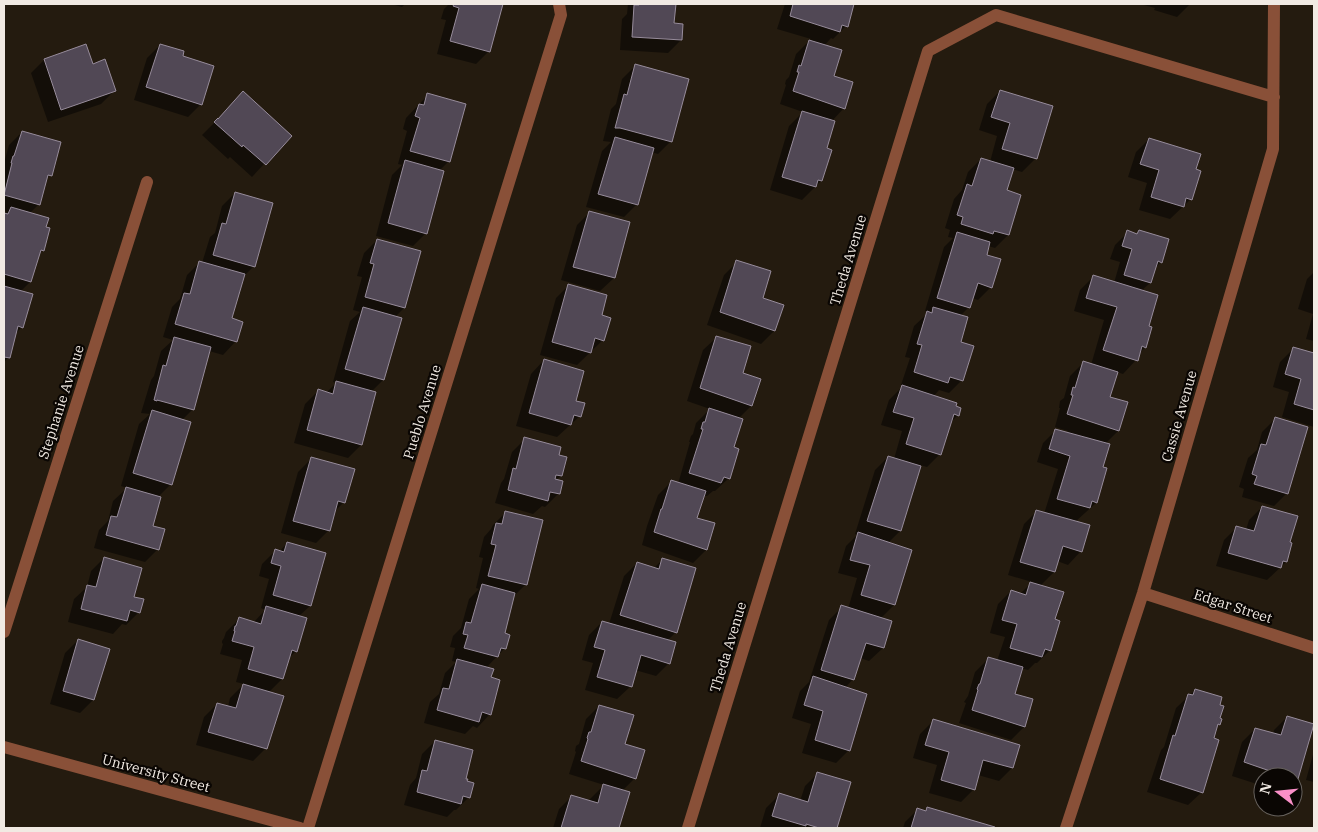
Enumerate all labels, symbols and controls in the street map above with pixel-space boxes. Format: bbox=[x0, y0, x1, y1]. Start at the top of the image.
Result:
street label: Theda Avenue bbox=[826, 212, 870, 308]
street label: Stephanie Avenue bbox=[34, 343, 88, 461]
street label: Pueblo Avenue bbox=[399, 363, 445, 461]
street label: Cassie Avenue bbox=[1157, 368, 1201, 464]
street label: Edgar Street bbox=[1192, 585, 1275, 627]
street label: Theda Avenue bbox=[706, 599, 750, 695]
street label: University Street bbox=[100, 750, 212, 796]
north arrow bbox=[1253, 767, 1303, 817]
text: N bbox=[1255, 781, 1276, 796]

